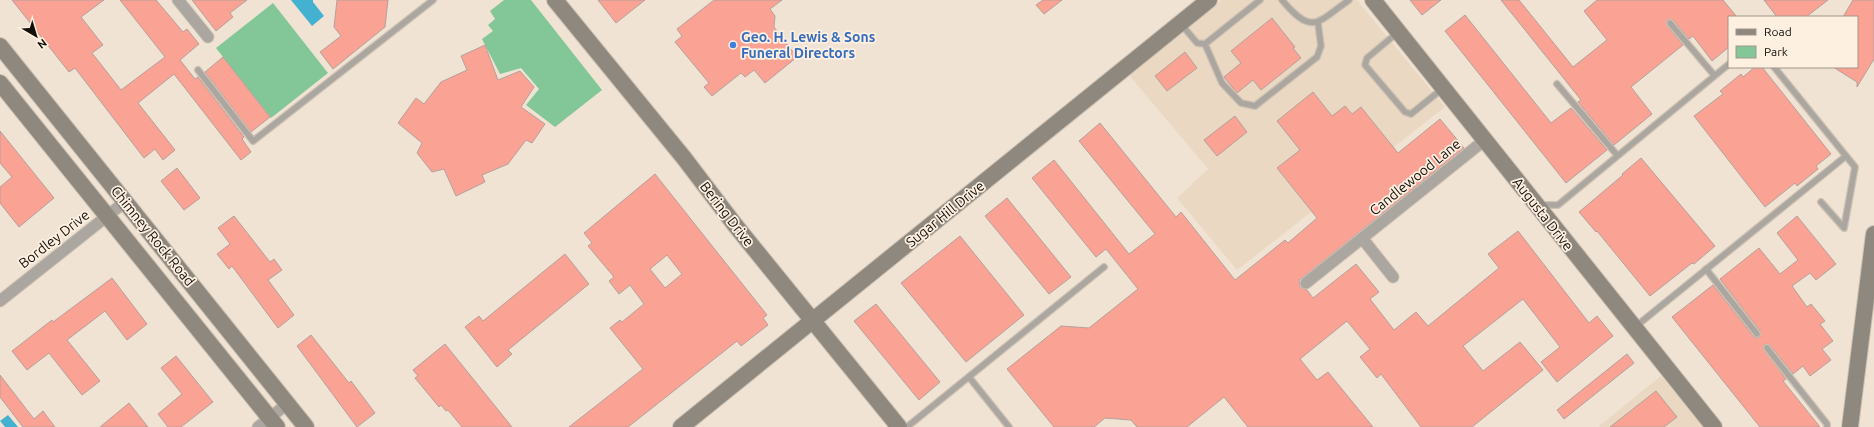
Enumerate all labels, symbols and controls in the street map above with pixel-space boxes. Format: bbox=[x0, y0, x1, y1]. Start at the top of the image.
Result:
north arrow bbox=[16, 16, 56, 56]
legend bbox=[1728, 16, 1858, 68]
text: Road bbox=[1764, 25, 1792, 38]
place label: Geo. H. Lewis & Sons Funeral Directors bbox=[741, 29, 876, 61]
text: N bbox=[35, 37, 49, 51]
marker: Geo. H. Lewis & Sons Funeral Directors bbox=[728, 40, 738, 50]
text: Park bbox=[1764, 45, 1788, 58]
street label: Candlewood Lane bbox=[1366, 136, 1464, 218]
street label: Augusta Drive bbox=[1510, 174, 1576, 254]
street label: Bering Drive bbox=[697, 178, 757, 250]
street label: Sugar Hill Drive bbox=[903, 178, 987, 250]
street label: Chimney Rock Road bbox=[108, 183, 198, 289]
street label: Bordley Drive bbox=[16, 207, 92, 271]

